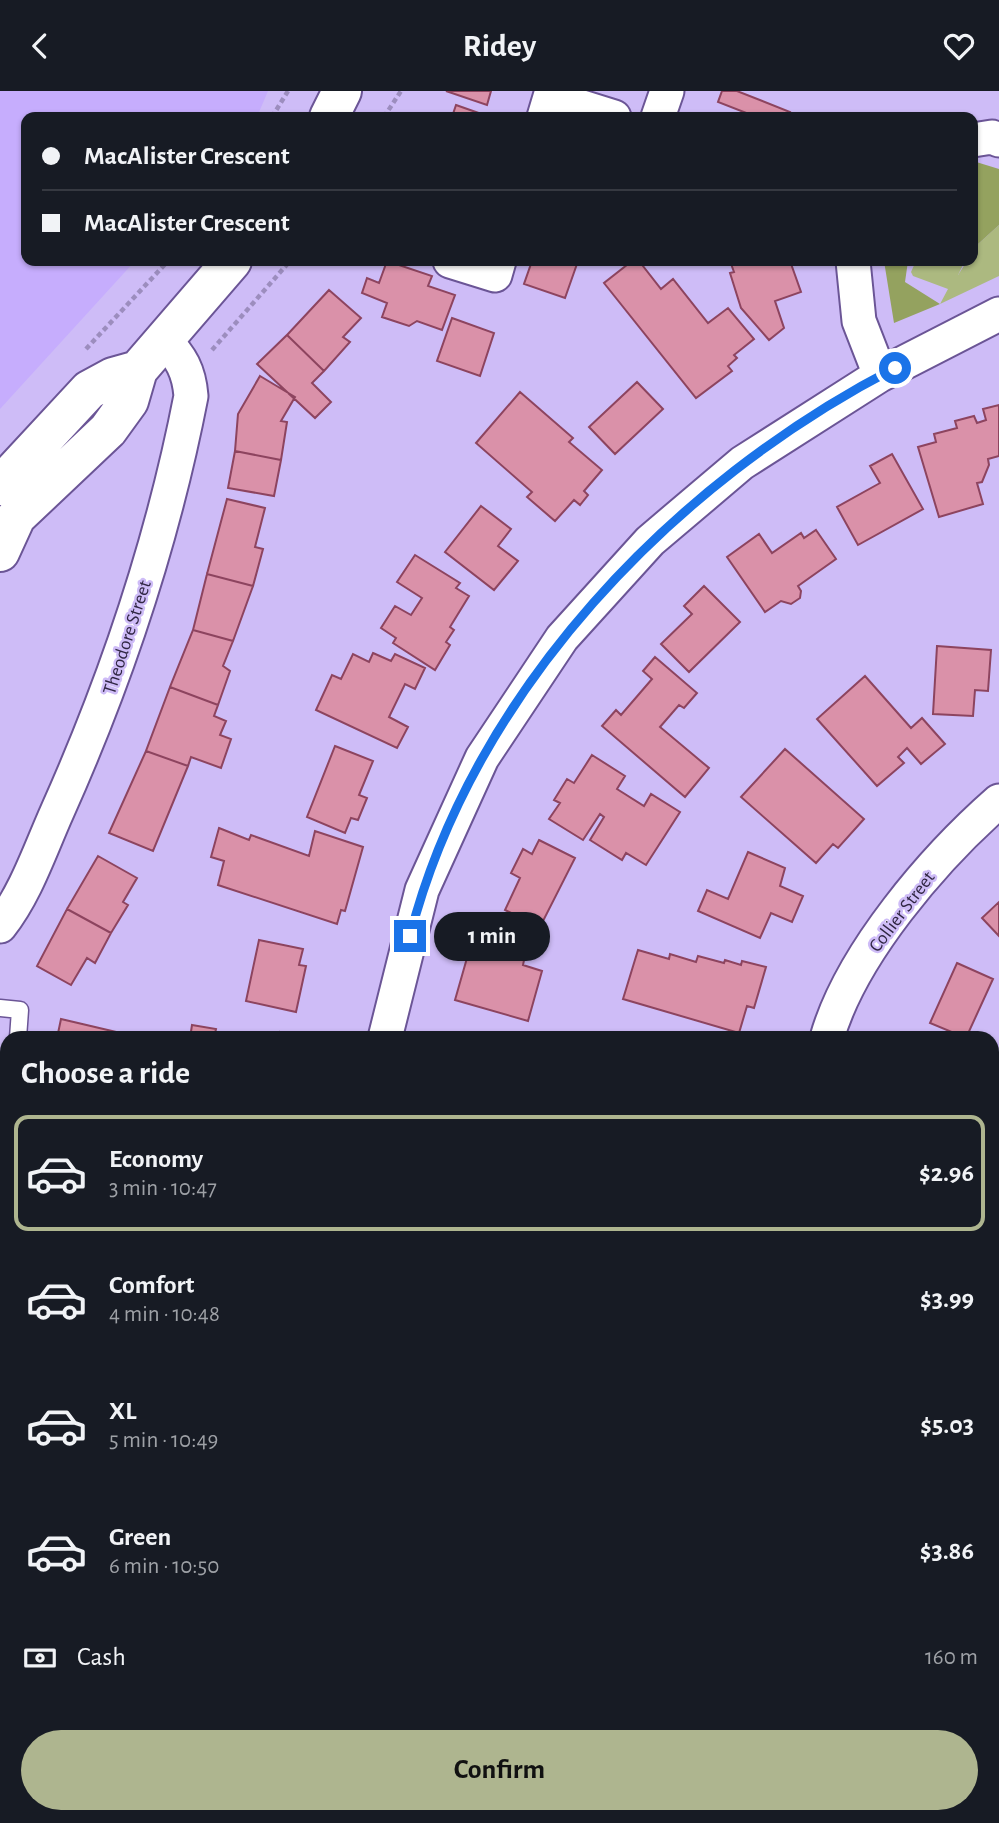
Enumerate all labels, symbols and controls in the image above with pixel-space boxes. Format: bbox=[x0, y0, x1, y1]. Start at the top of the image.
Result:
icon: back bbox=[21, 27, 59, 65]
icon: heart bbox=[940, 27, 978, 65]
text: Ridey bbox=[463, 30, 536, 62]
text: MacAlister Crescent bbox=[84, 143, 289, 169]
text: MacAlister Crescent bbox=[84, 210, 289, 236]
route start bbox=[879, 352, 911, 384]
street label: Theodore Street bbox=[100, 578, 155, 697]
street label: Collier Street bbox=[866, 868, 939, 956]
callout: 1 min bbox=[434, 911, 550, 961]
route end bbox=[394, 920, 426, 952]
text: 1 min bbox=[468, 925, 516, 948]
text: Choose a ride bbox=[21, 1057, 190, 1089]
icon: car bbox=[25, 1142, 88, 1205]
text: Economy bbox=[109, 1146, 203, 1172]
text: $2.96 bbox=[919, 1160, 974, 1186]
text: 3 min · 10:47 bbox=[109, 1177, 217, 1200]
icon: car bbox=[25, 1268, 88, 1331]
text: Comfort bbox=[109, 1272, 194, 1298]
text: $3.99 bbox=[920, 1286, 974, 1312]
text: 4 min · 10:48 bbox=[109, 1303, 220, 1326]
icon: car bbox=[25, 1394, 88, 1457]
text: XL bbox=[109, 1398, 136, 1424]
text: $5.03 bbox=[920, 1412, 974, 1438]
text: 5 min · 10:49 bbox=[109, 1429, 218, 1452]
icon: car bbox=[25, 1520, 88, 1583]
text: Green bbox=[109, 1524, 171, 1550]
text: $3.86 bbox=[920, 1538, 974, 1564]
text: 6 min · 10:50 bbox=[109, 1555, 219, 1578]
icon: cash bbox=[21, 1639, 59, 1677]
text: Cash bbox=[77, 1644, 126, 1670]
text: 160 m bbox=[925, 1646, 978, 1669]
button: Confirm bbox=[21, 1730, 978, 1810]

